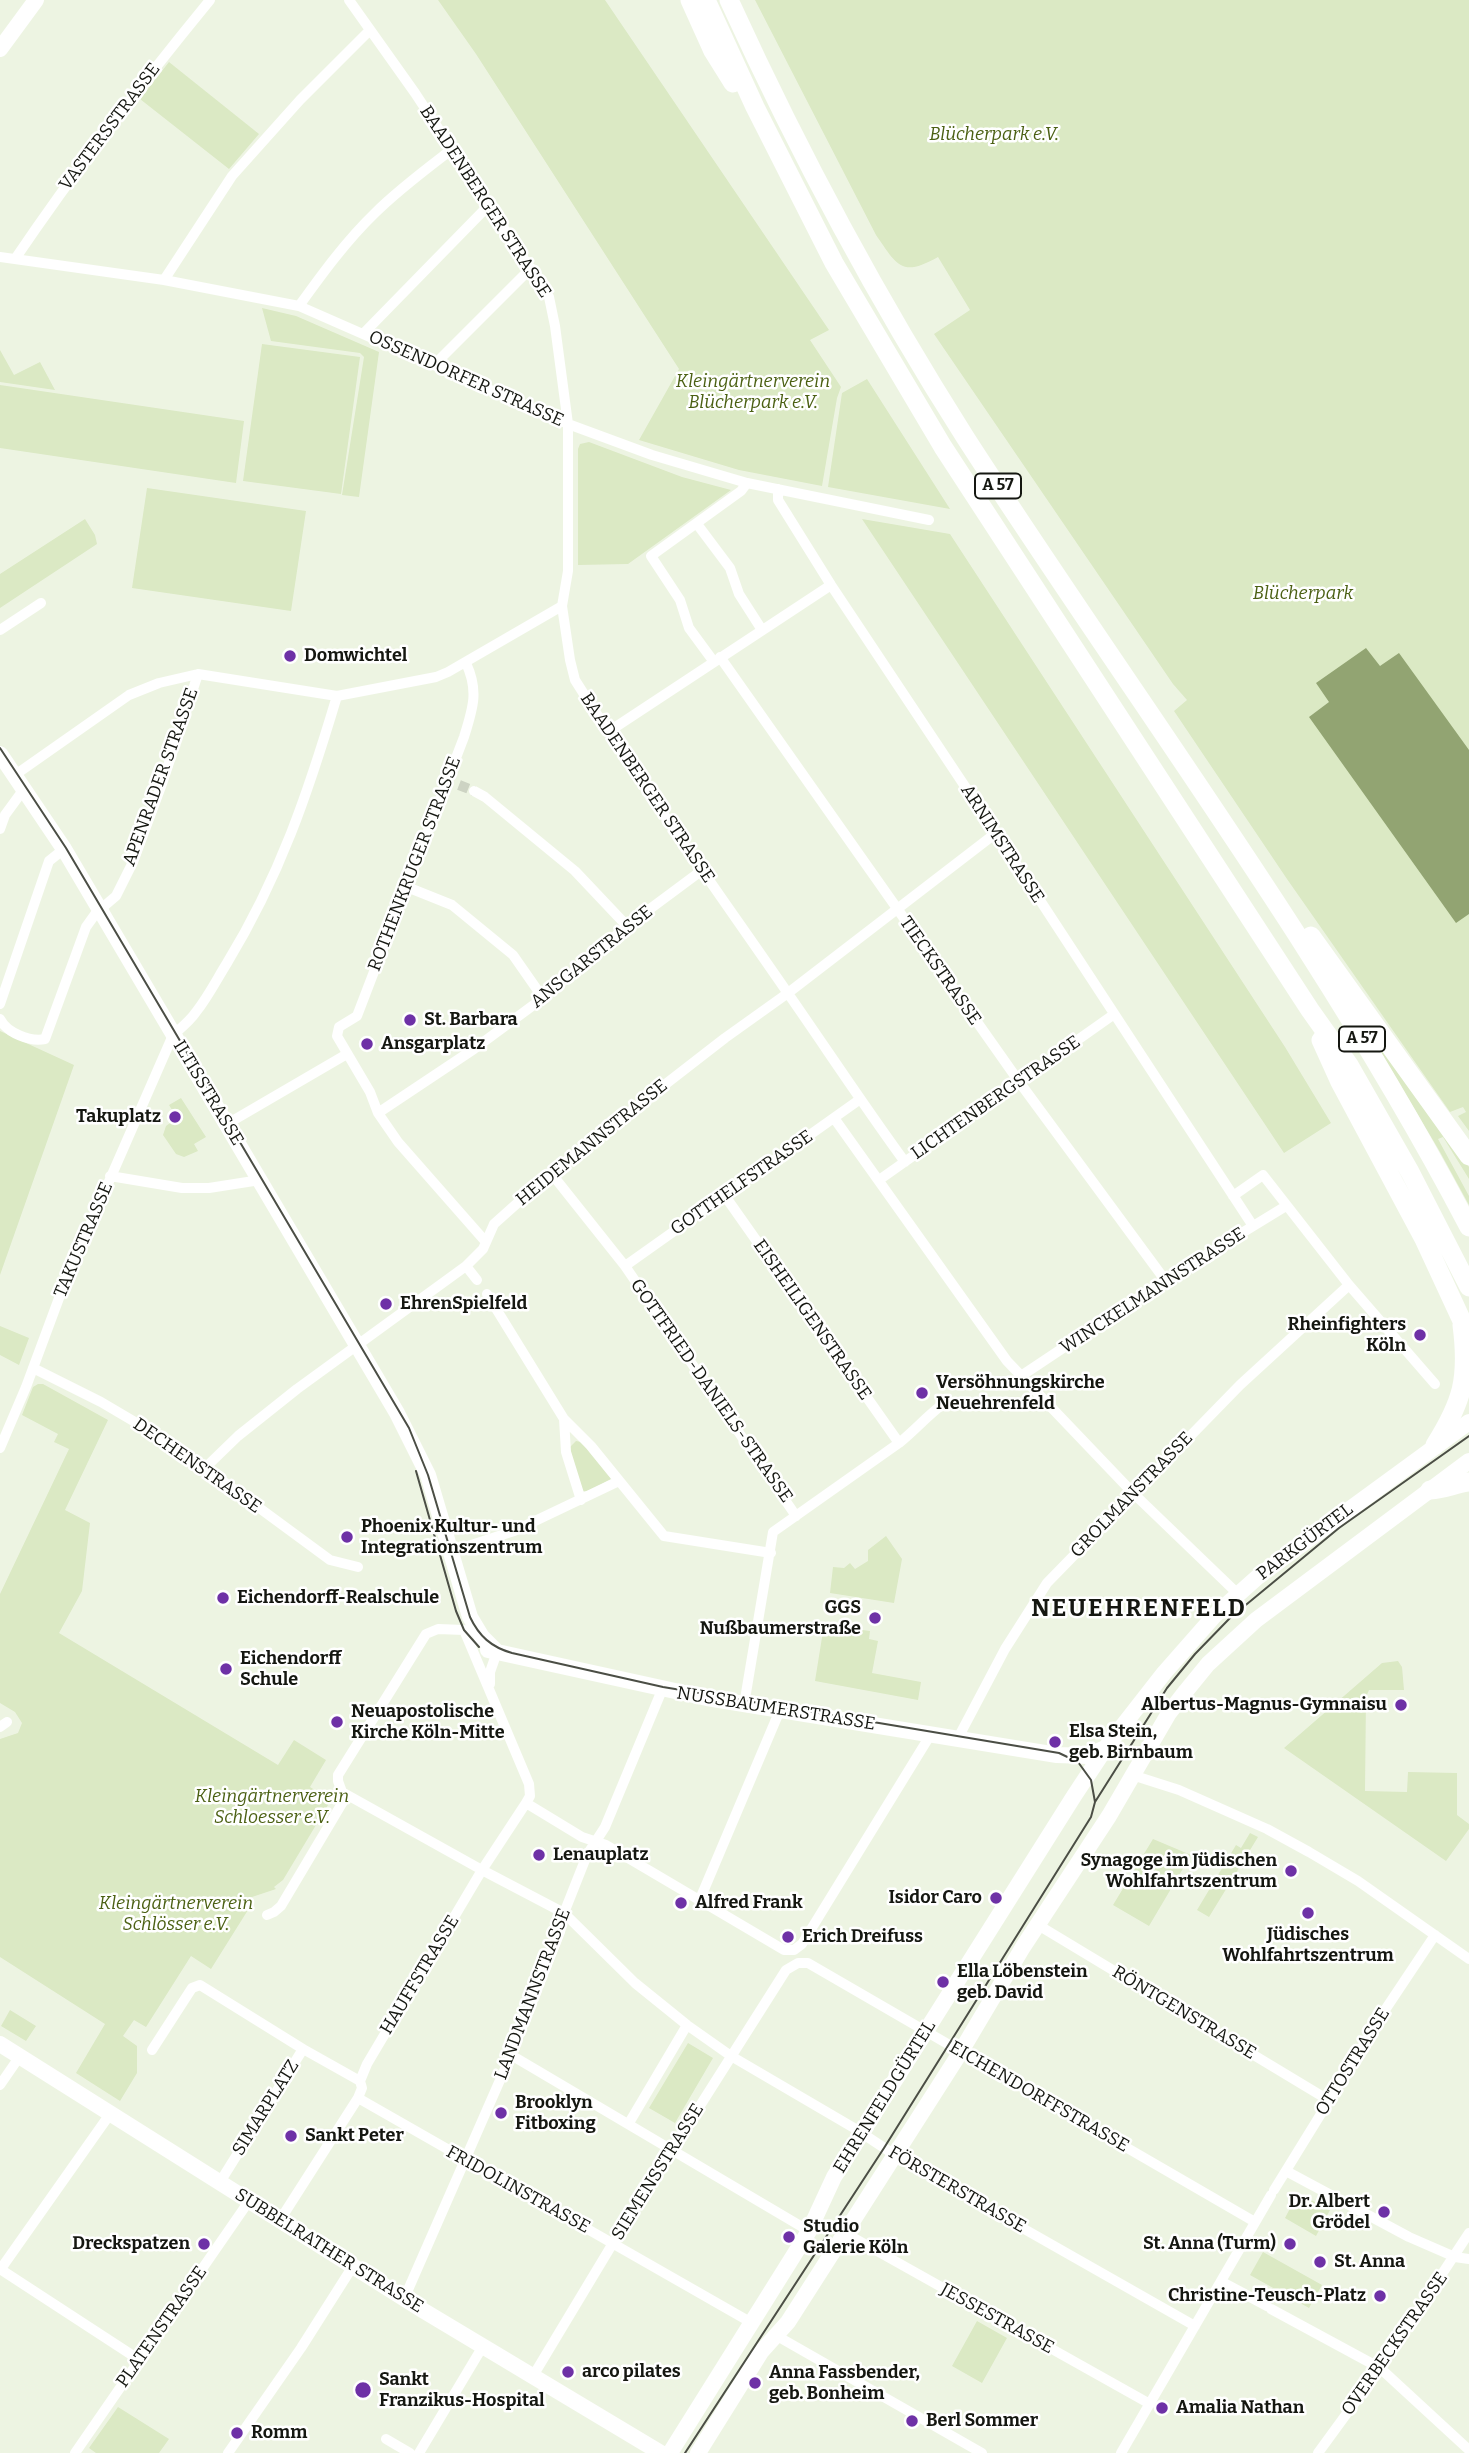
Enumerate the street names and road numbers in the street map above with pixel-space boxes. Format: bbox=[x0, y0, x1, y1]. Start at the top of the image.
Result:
street label: VASTERSSTRASSE bbox=[55, 59, 165, 195]
street label: BAADENBERGER STRASSE bbox=[415, 102, 555, 302]
street label: OSSENDORFER STRASSE bbox=[365, 326, 567, 432]
road number: A 57 bbox=[975, 474, 1021, 499]
street label: APENRADER STRASSE bbox=[119, 685, 203, 869]
street label: BAADENBERGER STRASSE bbox=[575, 689, 719, 887]
street label: ROTHENKRUGER STRASSE bbox=[364, 754, 466, 974]
street label: ARNIMSTRASSE bbox=[956, 781, 1048, 907]
street label: ANSGARSTRASSE bbox=[527, 901, 657, 1013]
street label: TIECKSTRASSE bbox=[894, 912, 986, 1030]
road number: A 57 bbox=[1339, 1026, 1385, 1051]
street label: LICHTENBERGSTRASSE bbox=[907, 1031, 1085, 1165]
street label: ILTISSTRASSE bbox=[168, 1037, 248, 1149]
street label: HEIDEMANNSTRASSE bbox=[512, 1075, 672, 1211]
street label: GOTTHELFSTRASSE bbox=[667, 1126, 817, 1240]
street label: TAKUSTRASSE bbox=[50, 1179, 118, 1301]
street label: WINCKELMANNSTRASSE bbox=[1056, 1223, 1250, 1359]
street label: EISHEILIGENSTRASSE bbox=[748, 1236, 876, 1404]
street label: GOTTFRIED-DANIELS-STRASSE bbox=[625, 1275, 797, 1507]
street label: DECHENSTRASSE bbox=[129, 1414, 265, 1518]
street label: GROLMANSTRASSE bbox=[1066, 1428, 1198, 1562]
street label: PARKGÜRTEL bbox=[1253, 1499, 1357, 1585]
street label: NUSSBAUMERSTRASSE bbox=[675, 1683, 877, 1735]
street label: LANDMANNSTRASSE bbox=[490, 1905, 576, 2083]
street label: HAUFFSTRASSE bbox=[376, 1911, 464, 2039]
street label: RÖNTGENSTRASSE bbox=[1108, 1962, 1260, 2064]
street label: OTTOSTRASSE bbox=[1311, 2004, 1395, 2120]
street label: EHRENFELDGÜRTEL bbox=[829, 2017, 941, 2177]
street label: EICHENDORFFSTRASSE bbox=[945, 2037, 1133, 2157]
street label: SIMARPLATZ bbox=[228, 2056, 304, 2160]
street label: SIEMENSSTRASSE bbox=[607, 2100, 709, 2244]
street label: FRIDOLINSTRASSE bbox=[442, 2141, 594, 2239]
street label: FÖRSTERSTRASSE bbox=[884, 2142, 1030, 2238]
street label: SUBBELRATHER STRASSE bbox=[231, 2184, 427, 2318]
street label: PLATENSTRASSE bbox=[112, 2262, 212, 2392]
street label: OVERBECKSTRASSE bbox=[1337, 2268, 1453, 2420]
street label: JESSESTRASSE bbox=[937, 2279, 1057, 2359]

